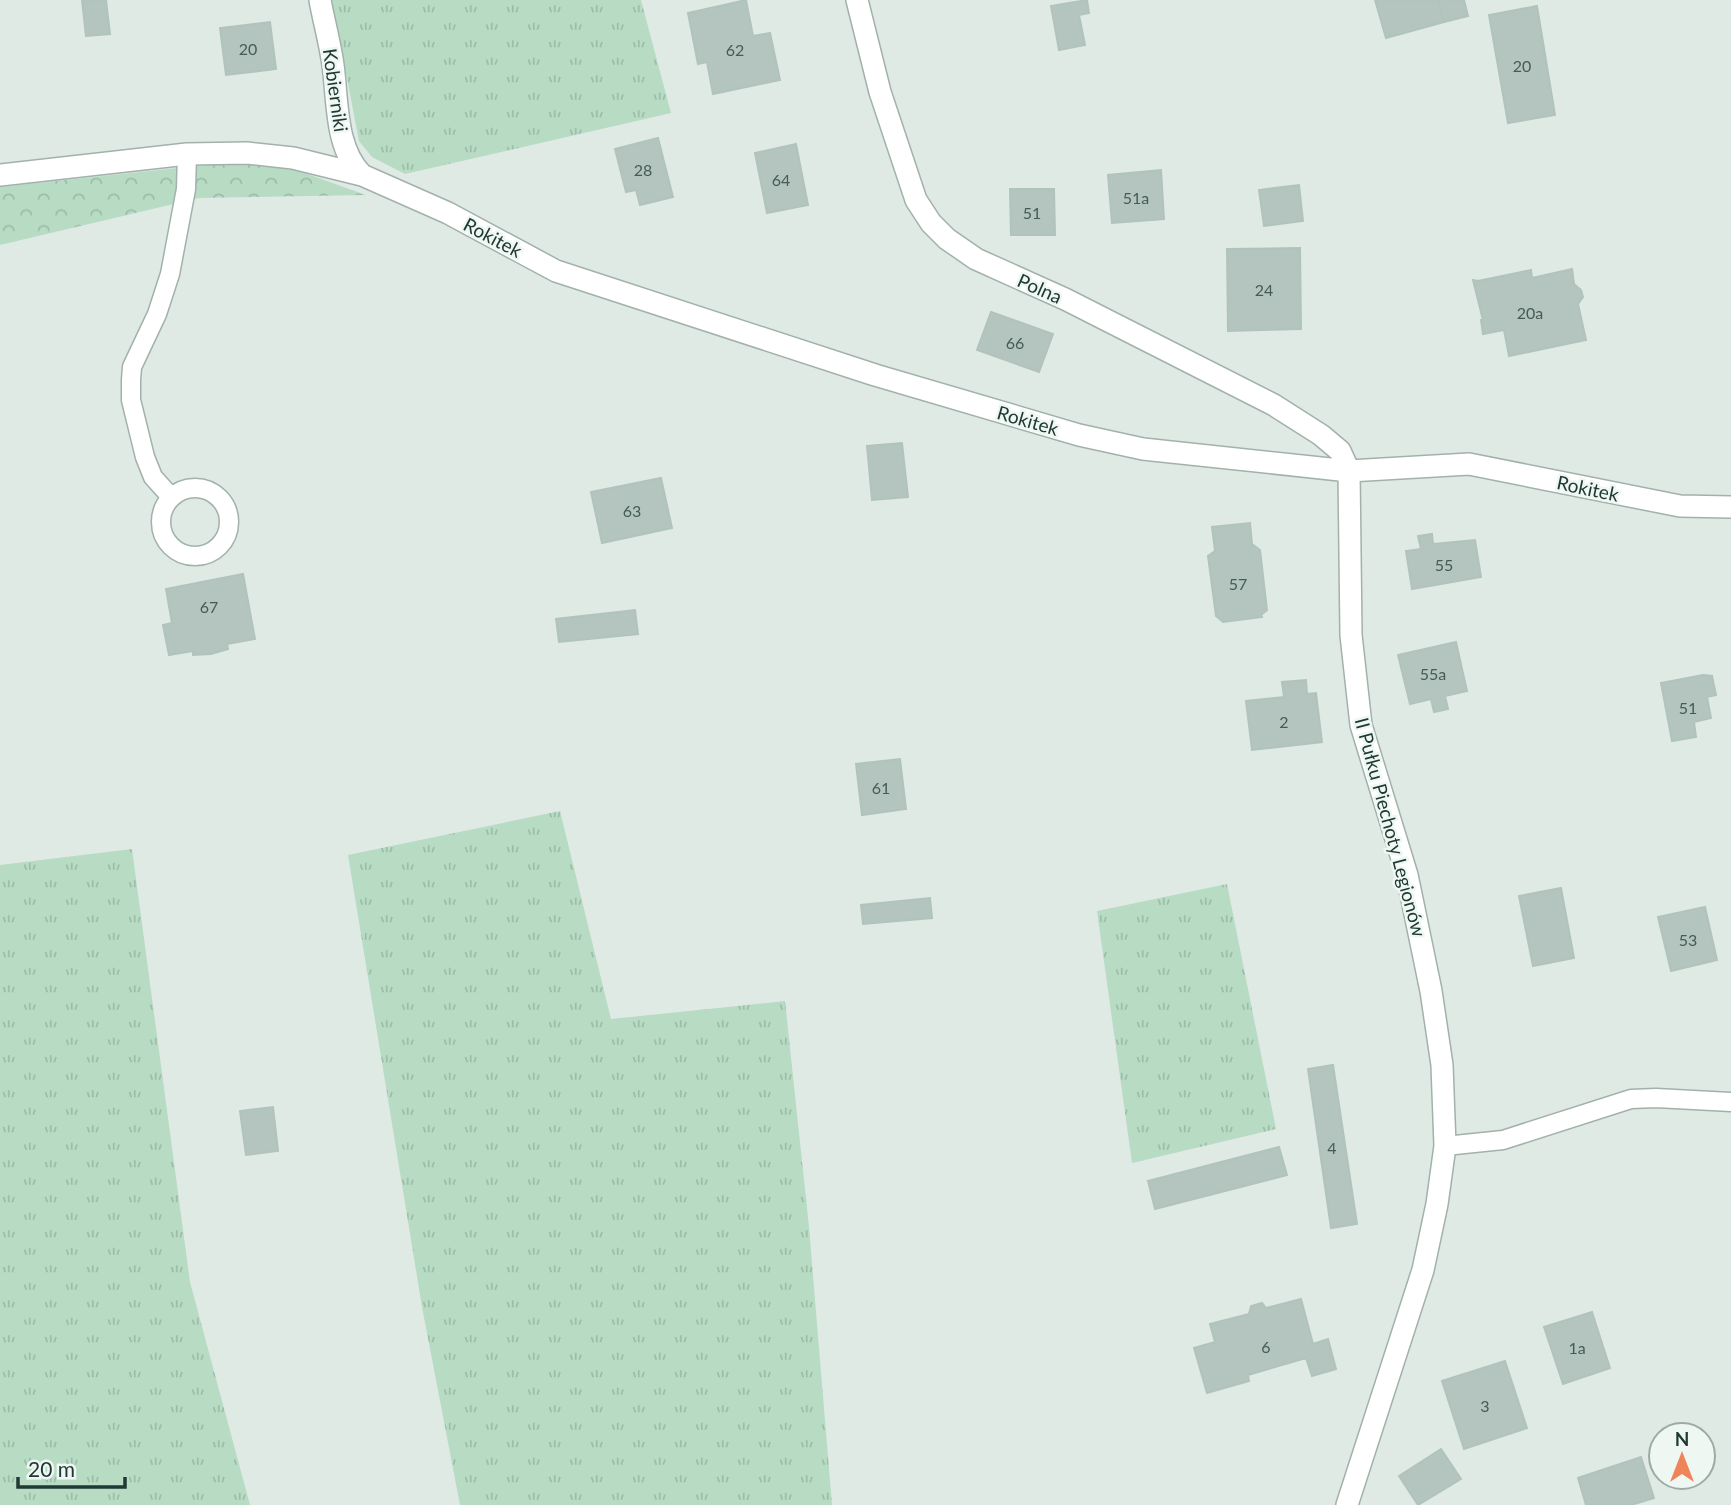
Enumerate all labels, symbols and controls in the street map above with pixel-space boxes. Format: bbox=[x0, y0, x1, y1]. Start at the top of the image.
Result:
house number: 20 bbox=[239, 39, 257, 58]
house number: 62 bbox=[726, 40, 744, 59]
street label: Kobierniki bbox=[319, 47, 353, 133]
house number: 20 bbox=[1513, 56, 1531, 75]
house number: 28 bbox=[634, 160, 652, 179]
house number: 64 bbox=[772, 170, 790, 189]
house number: 51a bbox=[1123, 188, 1149, 207]
house number: 51 bbox=[1023, 203, 1041, 222]
street label: Rokitek bbox=[460, 212, 526, 262]
street label: Polna bbox=[1014, 268, 1066, 308]
house number: 24 bbox=[1255, 280, 1273, 299]
house number: 20a bbox=[1517, 303, 1543, 322]
house number: 66 bbox=[1006, 333, 1024, 352]
street label: Rokitek bbox=[995, 400, 1062, 440]
street label: Rokitek bbox=[1555, 470, 1621, 506]
house number: 63 bbox=[623, 501, 641, 520]
house number: 55 bbox=[1435, 555, 1453, 574]
house number: 57 bbox=[1229, 574, 1247, 593]
house number: 67 bbox=[200, 597, 218, 616]
house number: 55a bbox=[1420, 664, 1446, 683]
house number: 51 bbox=[1679, 698, 1697, 717]
house number: 2 bbox=[1279, 712, 1289, 731]
street label: II Pułku Piechoty Legionów bbox=[1351, 715, 1431, 939]
house number: 61 bbox=[872, 778, 890, 797]
house number: 53 bbox=[1679, 930, 1697, 949]
house number: 4 bbox=[1327, 1138, 1337, 1157]
house number: 6 bbox=[1261, 1337, 1271, 1356]
house number: 1a bbox=[1568, 1338, 1586, 1357]
house number: 3 bbox=[1480, 1396, 1490, 1415]
north arrow bbox=[1647, 1421, 1717, 1491]
text: N bbox=[1675, 1427, 1689, 1450]
scale bar bbox=[18, 1446, 124, 1490]
text: 20 m bbox=[28, 1456, 75, 1481]

